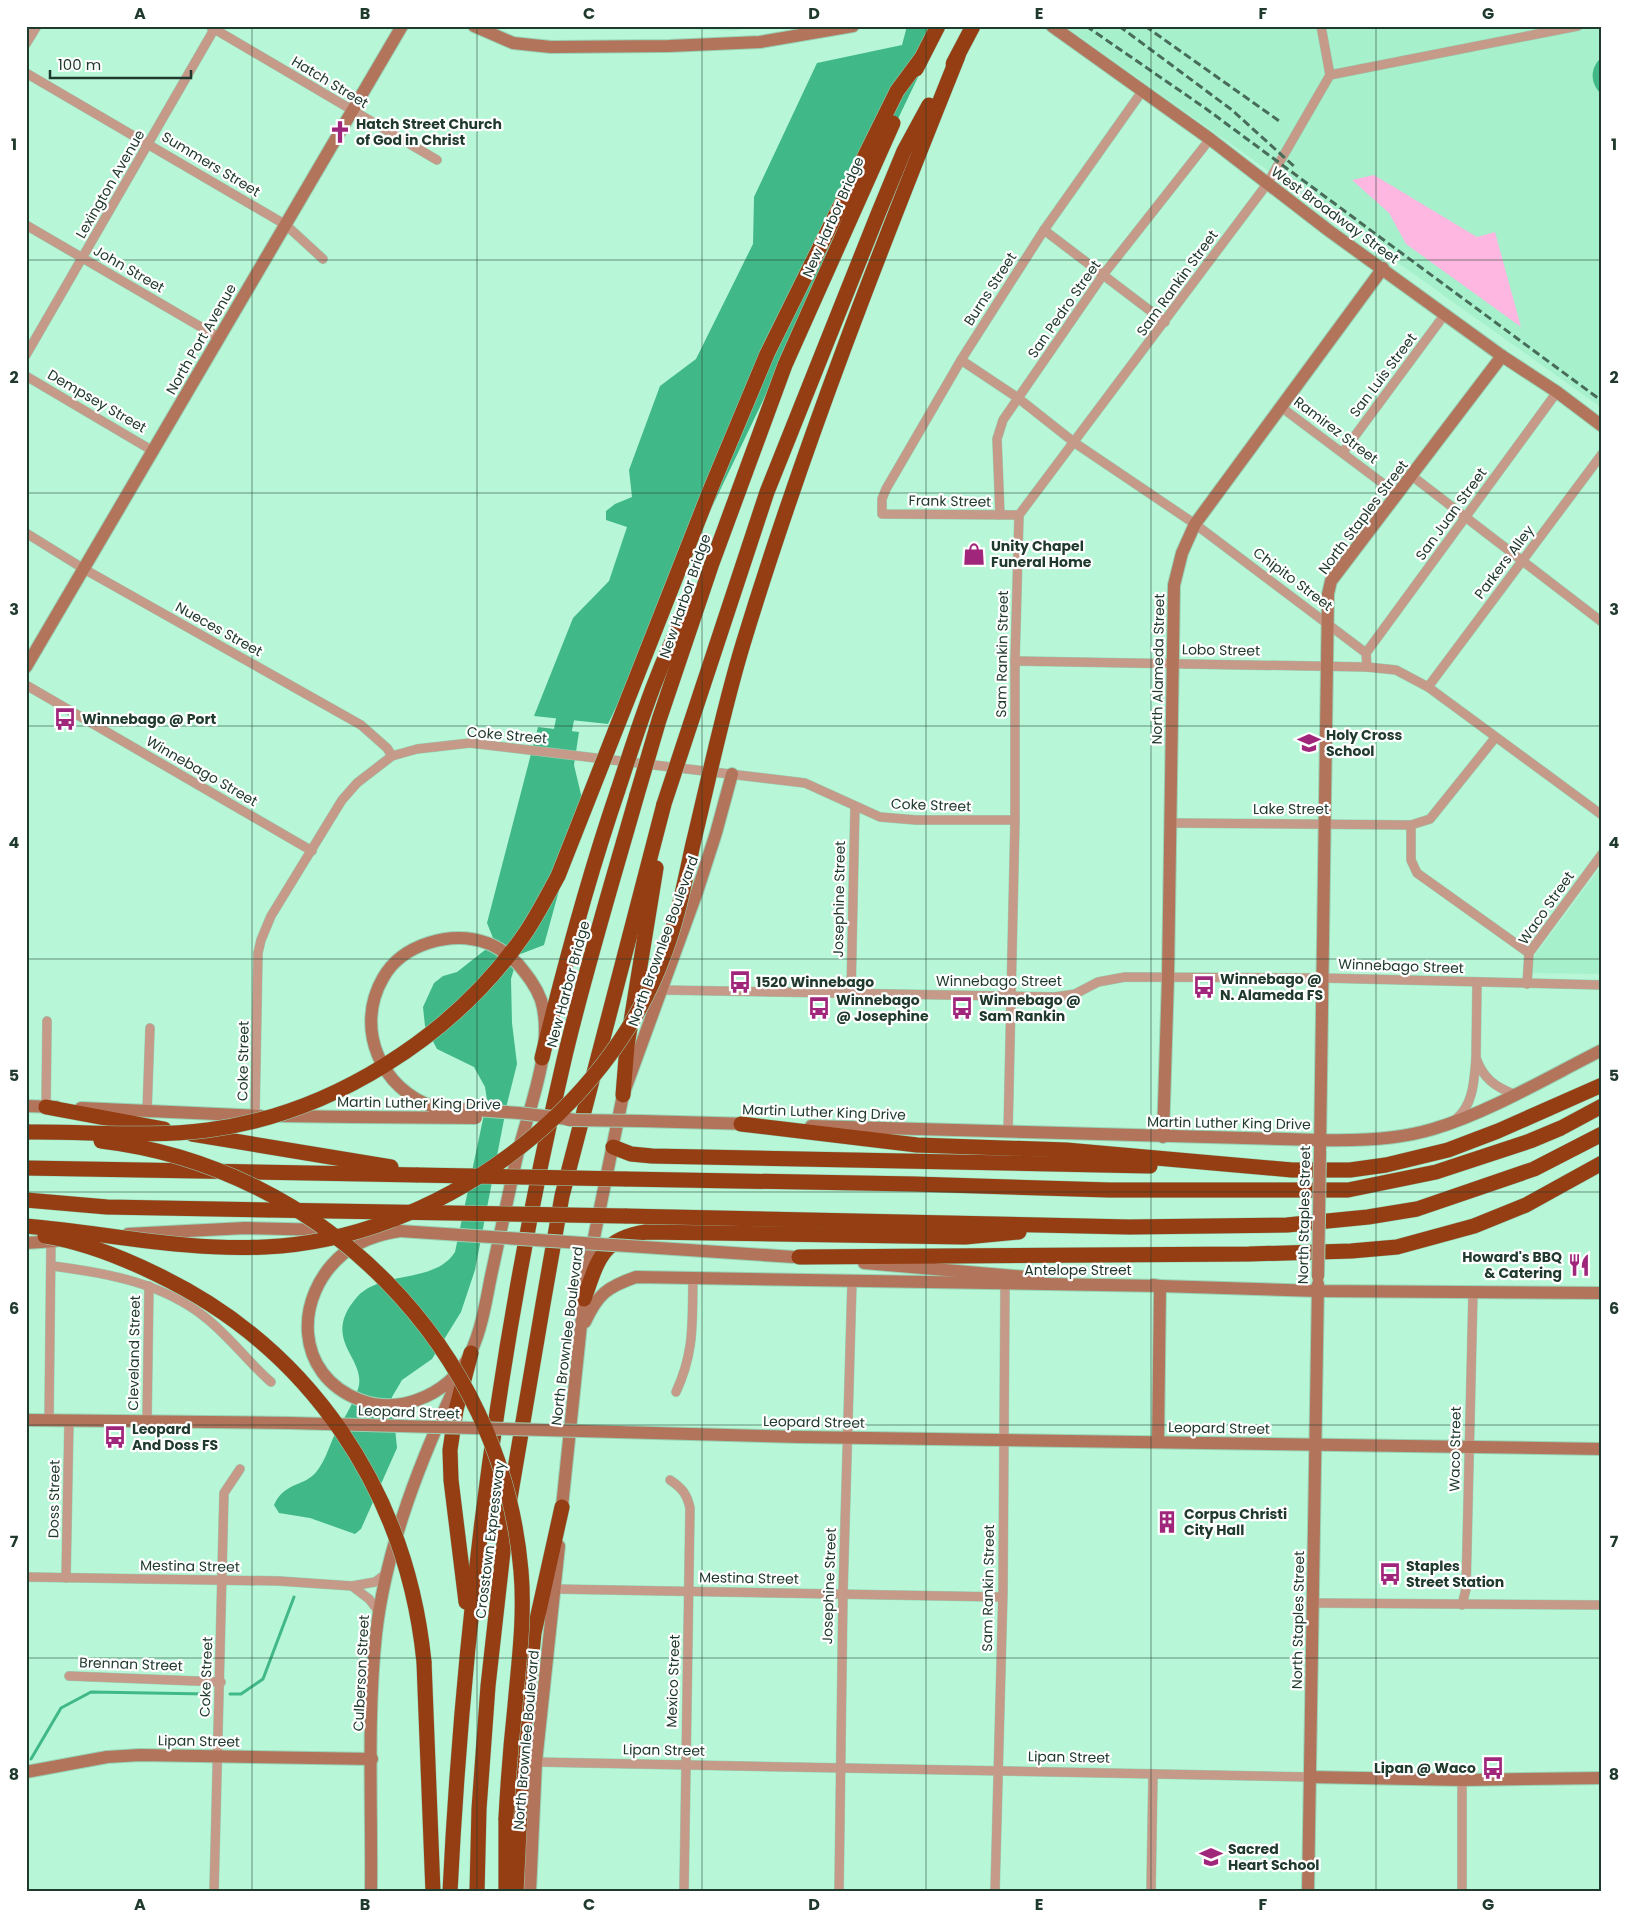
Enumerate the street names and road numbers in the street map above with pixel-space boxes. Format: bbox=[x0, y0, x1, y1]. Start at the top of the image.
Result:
street label: Hatch Street bbox=[288, 51, 372, 113]
street label: Lexington Avenue bbox=[71, 126, 149, 242]
street label: Summers Street bbox=[158, 127, 264, 201]
street label: New Harbor Bridge bbox=[797, 153, 869, 281]
street label: West Broadway Street bbox=[1267, 162, 1403, 268]
street label: Sam Rankin Street bbox=[1132, 226, 1222, 340]
street label: John Street bbox=[90, 241, 168, 297]
street label: Burns Street bbox=[959, 248, 1021, 330]
street label: San Pedro Street bbox=[1023, 256, 1105, 362]
street label: North Port Avenue bbox=[161, 279, 241, 398]
street label: San Luis Street bbox=[1345, 329, 1421, 421]
street label: Dempsey Street bbox=[44, 365, 150, 437]
street label: Ramirez Street bbox=[1290, 392, 1382, 468]
street label: North Staples Street bbox=[1313, 456, 1413, 578]
street label: San Juan Street bbox=[1411, 464, 1491, 564]
street label: Frank Street bbox=[909, 490, 991, 512]
street label: Parkers Alley bbox=[1470, 521, 1538, 603]
street label: New Harbor Bridge bbox=[654, 531, 716, 661]
street label: Chipito Street bbox=[1249, 542, 1337, 616]
street label: Sam Rankin Street bbox=[991, 590, 1013, 718]
street label: North Alameda Street bbox=[1147, 593, 1169, 745]
street label: Nueces Street bbox=[172, 597, 266, 661]
street label: Lobo Street bbox=[1182, 639, 1260, 661]
street label: Coke Street bbox=[466, 722, 548, 748]
street label: Winnebago Street bbox=[143, 731, 261, 811]
street label: Coke Street bbox=[890, 794, 972, 816]
street label: Lake Street bbox=[1253, 799, 1329, 819]
street label: Josephine Street bbox=[828, 841, 850, 957]
street label: North Brownlee Boulevard bbox=[623, 853, 703, 1029]
street label: Waco Street bbox=[1513, 867, 1579, 949]
street label: New Harbor Bridge bbox=[541, 918, 595, 1050]
street label: Winnebago Street bbox=[1338, 954, 1464, 978]
street label: Winnebago Street bbox=[936, 971, 1062, 991]
street label: Coke Street bbox=[232, 1021, 254, 1101]
street label: Martin Luther King Drive bbox=[337, 1092, 501, 1114]
street label: Martin Luther King Drive bbox=[742, 1099, 906, 1125]
street label: Martin Luther King Drive bbox=[1147, 1112, 1311, 1134]
street label: North Staples Street bbox=[1293, 1146, 1315, 1284]
street label: North Brownlee Boulevard bbox=[546, 1245, 588, 1427]
street label: Antelope Street bbox=[1024, 1260, 1132, 1280]
street label: Cleveland Street bbox=[123, 1295, 145, 1411]
street label: Leopard Street bbox=[358, 1400, 460, 1424]
street label: Waco Street bbox=[1444, 1406, 1466, 1492]
street label: Leopard Street bbox=[763, 1411, 865, 1433]
street label: Leopard Street bbox=[1168, 1417, 1270, 1439]
street label: Doss Street bbox=[43, 1460, 65, 1538]
street label: Crosstown Expressway bbox=[470, 1460, 510, 1620]
street label: Sam Rankin Street bbox=[977, 1524, 999, 1652]
street label: Josephine Street bbox=[817, 1527, 841, 1645]
street label: North Staples Street bbox=[1287, 1551, 1309, 1689]
street label: Mestina Street bbox=[140, 1555, 240, 1577]
street label: Mestina Street bbox=[699, 1567, 799, 1589]
street label: Culberson Street bbox=[348, 1614, 374, 1732]
street label: Mexico Street bbox=[661, 1634, 685, 1728]
street label: Coke Street bbox=[195, 1636, 217, 1718]
street label: North Brownlee Boulevard bbox=[508, 1649, 544, 1831]
street label: Brennan Street bbox=[79, 1652, 183, 1676]
street label: Lipan Street bbox=[158, 1730, 240, 1752]
street label: Lipan Street bbox=[623, 1739, 705, 1761]
street label: Lipan Street bbox=[1028, 1746, 1110, 1768]

